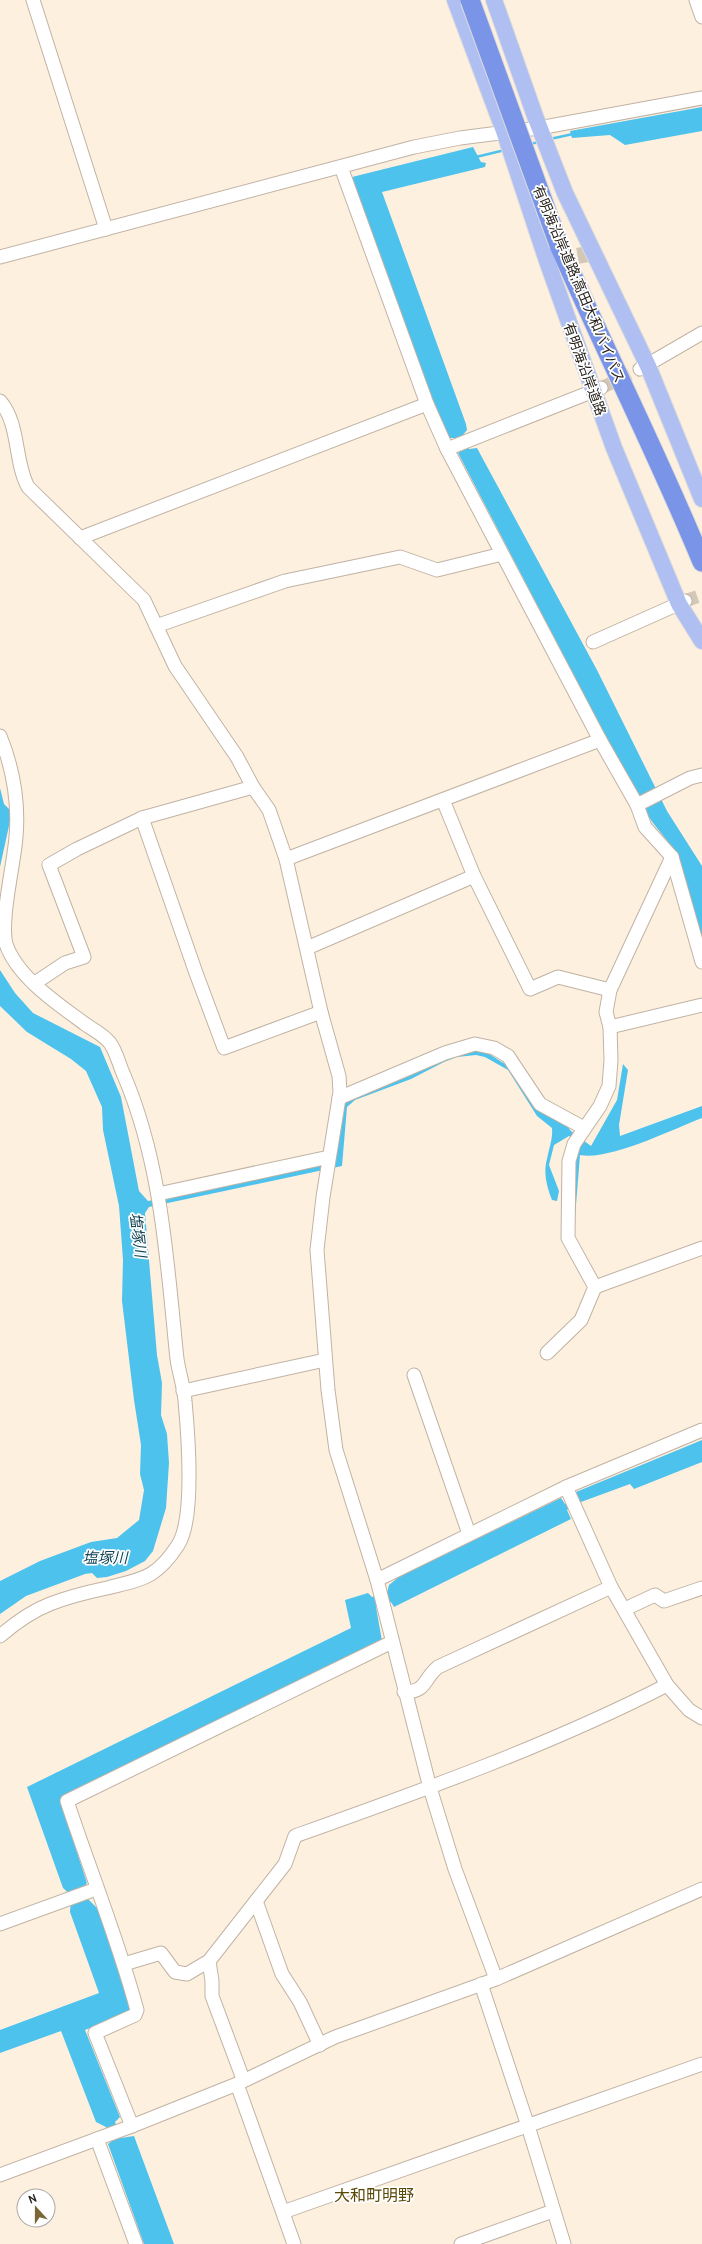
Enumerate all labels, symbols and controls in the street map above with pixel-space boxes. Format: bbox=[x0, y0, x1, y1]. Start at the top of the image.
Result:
street label: 有明海沿岸道路;高田大和バイパス bbox=[530, 183, 628, 385]
street label: 有明海沿岸道路 bbox=[560, 320, 610, 418]
water label: 塩塚川 bbox=[126, 1212, 150, 1260]
water label: 塩塚川 bbox=[82, 1549, 129, 1567]
district label: 大和町明野 bbox=[334, 2186, 414, 2205]
north arrow bbox=[16, 2188, 56, 2228]
text: N bbox=[26, 2191, 39, 2207]

